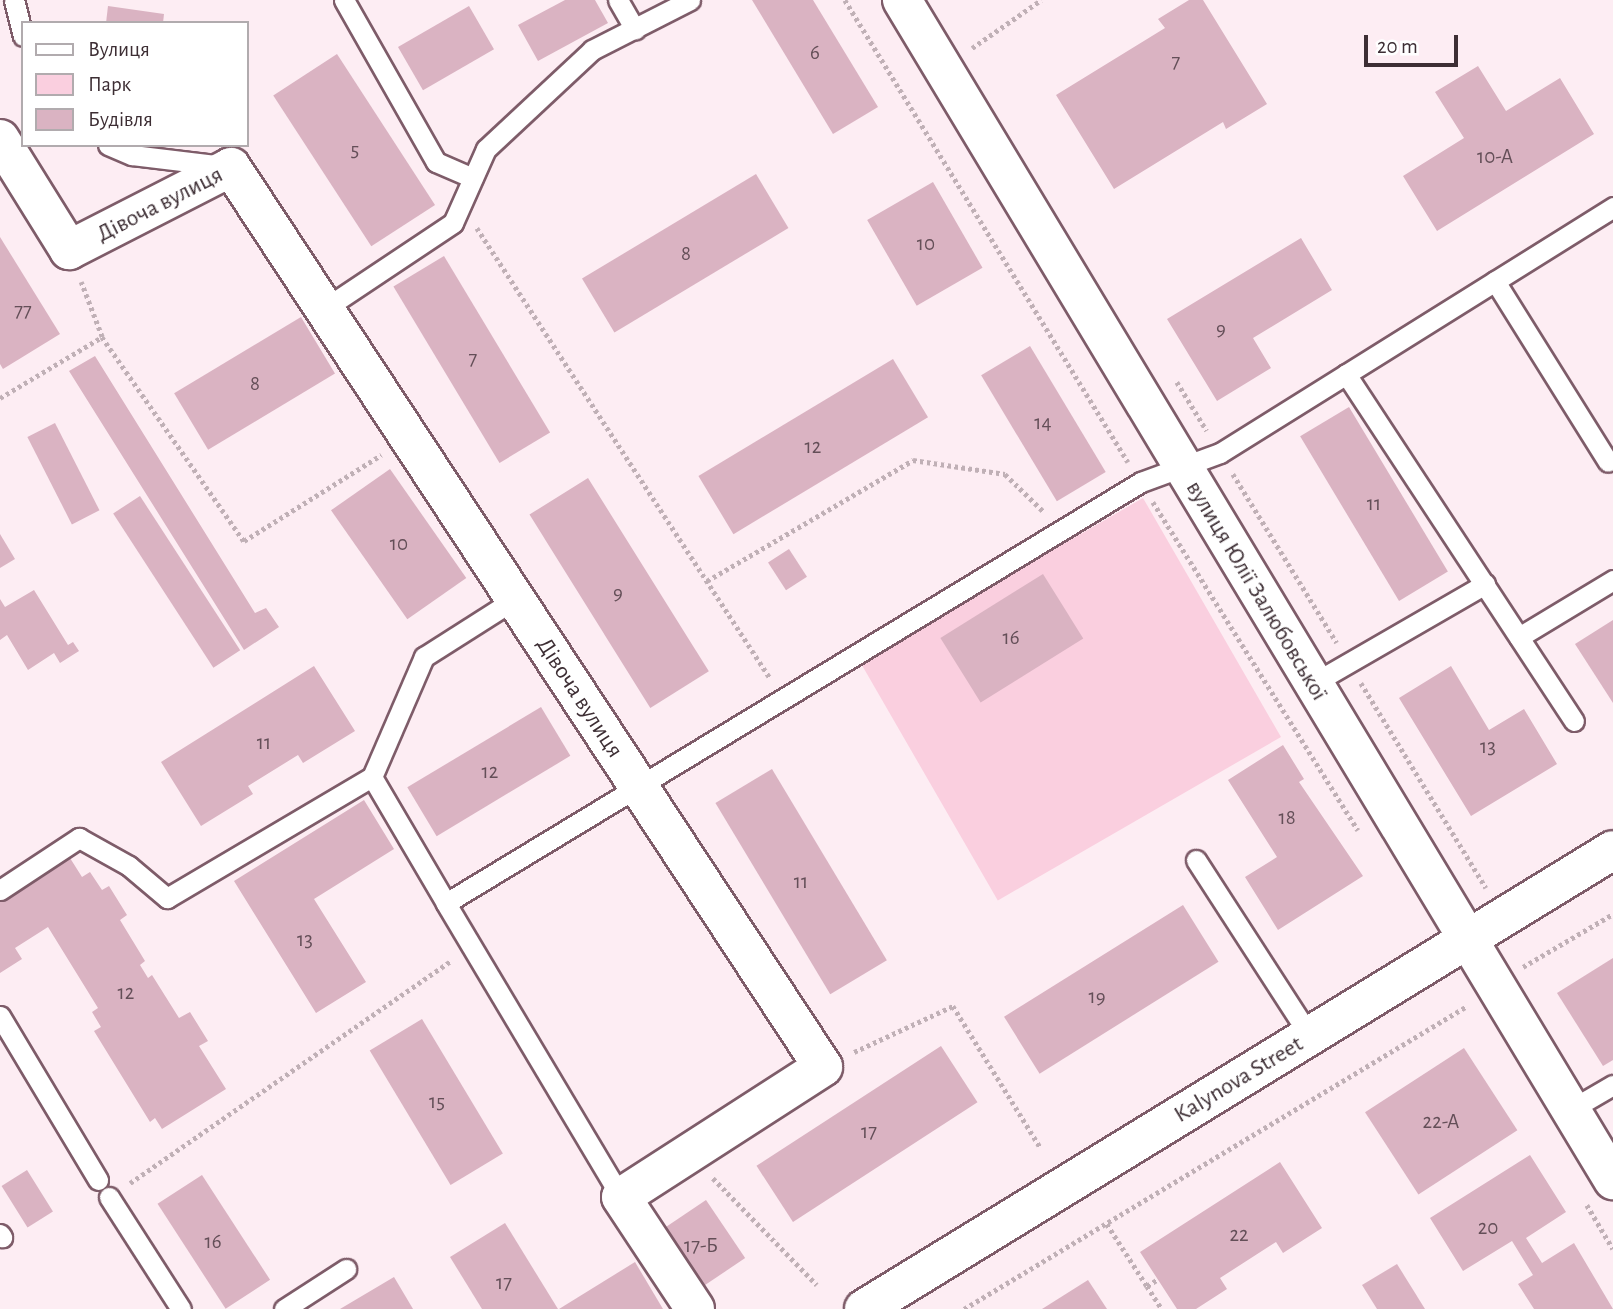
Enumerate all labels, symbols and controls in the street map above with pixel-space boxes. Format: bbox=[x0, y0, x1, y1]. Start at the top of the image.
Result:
legend bbox=[21, 21, 248, 147]
scale bar bbox=[1368, 21, 1462, 65]
text: 20 m bbox=[1377, 36, 1418, 57]
text: Вулиця bbox=[88, 39, 150, 60]
house number: 6 bbox=[810, 40, 820, 66]
house number: 7 bbox=[1172, 49, 1180, 75]
text: Парк bbox=[88, 74, 131, 95]
text: Будівля bbox=[88, 109, 153, 130]
house number: 5 bbox=[351, 137, 359, 163]
house number: 10-А bbox=[1477, 144, 1513, 170]
street label: Дівоча вулиця bbox=[92, 161, 228, 249]
house number: 10 bbox=[917, 231, 935, 257]
house number: 8 bbox=[681, 241, 691, 267]
house number: 77 bbox=[14, 298, 32, 324]
house number: 9 bbox=[1216, 316, 1226, 342]
house number: 7 bbox=[469, 346, 477, 372]
house number: 8 bbox=[250, 371, 260, 397]
house number: 14 bbox=[1034, 410, 1052, 436]
house number: 12 bbox=[805, 434, 821, 460]
street label: вулиця Юлії Залюбовської bbox=[1179, 476, 1333, 706]
house number: 11 bbox=[1367, 491, 1381, 517]
house number: 10 bbox=[390, 531, 408, 557]
house number: 9 bbox=[613, 580, 623, 606]
house number: 16 bbox=[1002, 625, 1020, 651]
street label: Дівоча вулиця bbox=[529, 632, 629, 764]
house number: 11 bbox=[257, 730, 271, 756]
house number: 13 bbox=[1480, 734, 1496, 760]
house number: 12 bbox=[482, 759, 498, 785]
house number: 18 bbox=[1278, 805, 1296, 831]
house number: 11 bbox=[794, 869, 808, 895]
house number: 13 bbox=[297, 927, 313, 953]
house number: 12 bbox=[118, 980, 134, 1006]
house number: 19 bbox=[1088, 984, 1106, 1010]
street label: Kalynova Street bbox=[1169, 1030, 1309, 1130]
house number: 15 bbox=[429, 1089, 445, 1115]
house number: 22-А bbox=[1423, 1109, 1459, 1135]
house number: 17 bbox=[861, 1119, 877, 1145]
house number: 20 bbox=[1478, 1215, 1498, 1241]
house number: 22 bbox=[1229, 1222, 1249, 1248]
house number: 16 bbox=[204, 1229, 222, 1255]
house number: 17-Б bbox=[684, 1233, 718, 1259]
house number: 17 bbox=[496, 1270, 512, 1296]

